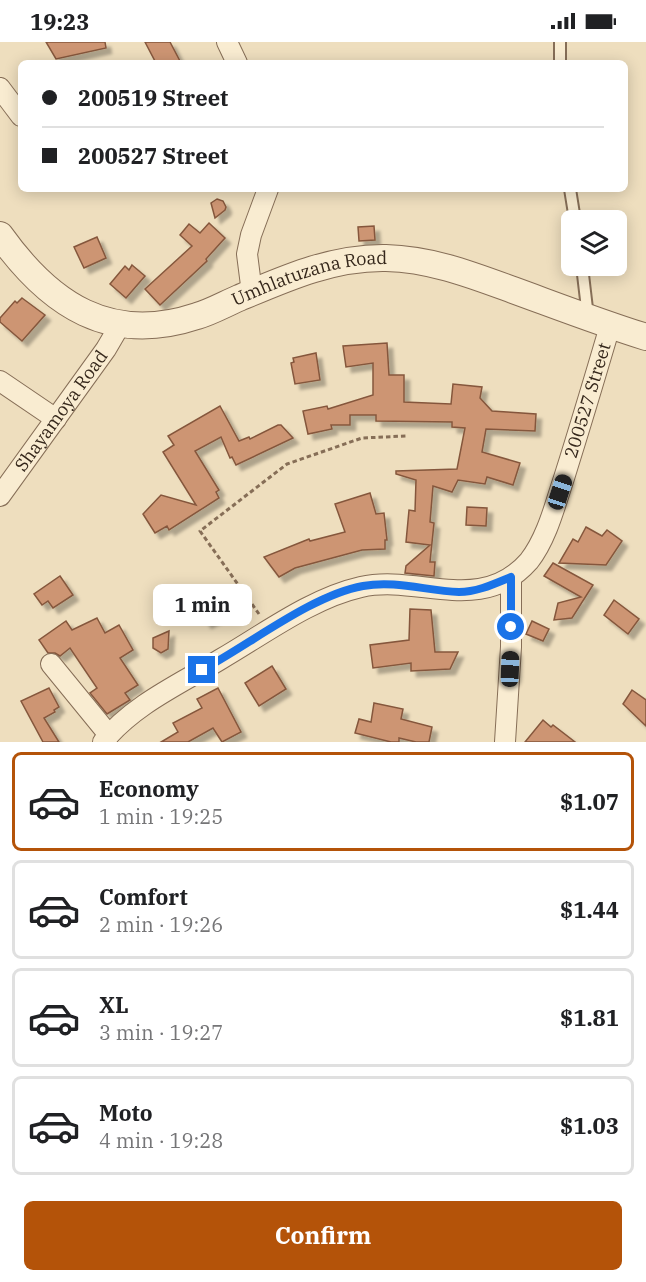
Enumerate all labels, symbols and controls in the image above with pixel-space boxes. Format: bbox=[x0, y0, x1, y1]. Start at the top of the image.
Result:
text: 19:23 bbox=[30, 7, 89, 36]
text: 200519 Street bbox=[78, 83, 228, 112]
text: 200527 Street bbox=[78, 141, 228, 170]
map controls bbox=[561, 210, 627, 276]
button: layers bbox=[561, 210, 627, 276]
street label: Umhlatuzana Road bbox=[228, 246, 387, 311]
street label: 200527 Street bbox=[559, 340, 616, 461]
street label: Shayamoya Road bbox=[9, 345, 113, 476]
car bbox=[546, 472, 574, 512]
callout: 1 min bbox=[152, 583, 252, 625]
text: 1 min bbox=[175, 591, 231, 618]
route start bbox=[497, 613, 524, 640]
car bbox=[500, 651, 520, 687]
route end bbox=[188, 656, 215, 683]
text: Economy bbox=[99, 774, 199, 803]
icon: car bbox=[27, 775, 81, 829]
text: $1.07 bbox=[560, 787, 619, 816]
text: 1 min · 19:25 bbox=[99, 803, 223, 830]
text: Comfort bbox=[99, 882, 188, 911]
icon: car bbox=[27, 883, 81, 937]
text: $1.44 bbox=[560, 895, 619, 924]
text: 2 min · 19:26 bbox=[99, 911, 223, 938]
text: XL bbox=[99, 990, 129, 1019]
icon: car bbox=[27, 991, 81, 1045]
text: $1.81 bbox=[560, 1003, 619, 1032]
text: 3 min · 19:27 bbox=[99, 1019, 223, 1046]
text: Moto bbox=[99, 1098, 153, 1127]
icon: car bbox=[27, 1099, 81, 1153]
text: $1.03 bbox=[560, 1111, 619, 1140]
text: 4 min · 19:28 bbox=[99, 1127, 223, 1154]
button: Confirm bbox=[24, 1201, 622, 1270]

